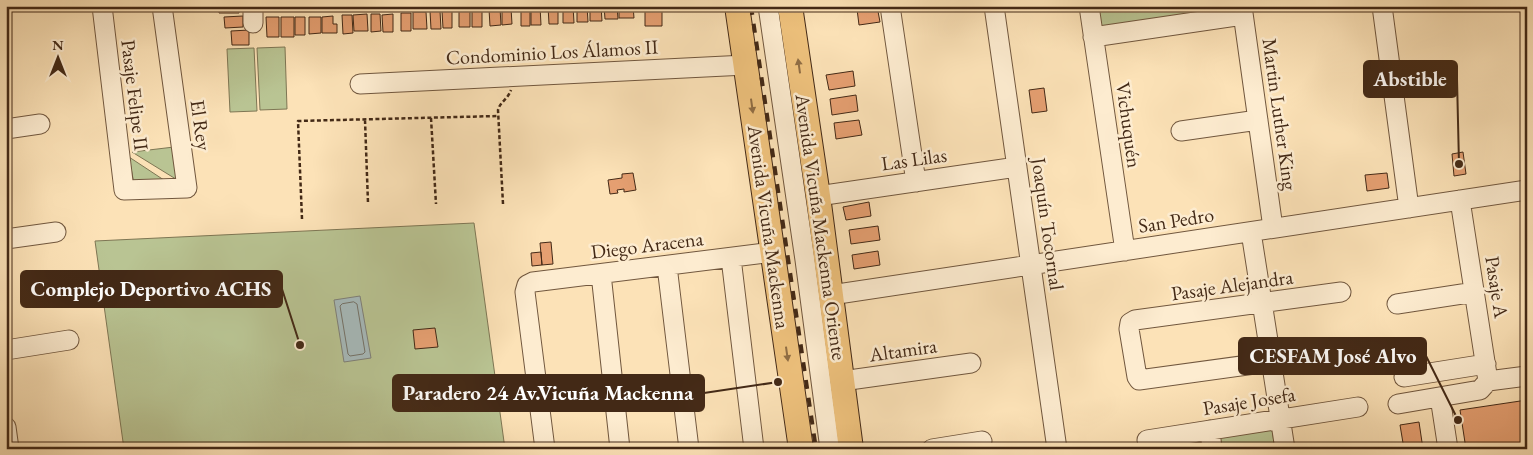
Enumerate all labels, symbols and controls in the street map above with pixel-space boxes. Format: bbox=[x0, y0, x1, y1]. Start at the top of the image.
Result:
north arrow bbox=[32, 32, 82, 82]
street label: Condominio Los Álamos II bbox=[445, 33, 659, 71]
text: N bbox=[52, 36, 64, 54]
street label: Martin Luther King bbox=[1256, 36, 1304, 192]
street label: Pasaje Felipe II bbox=[115, 38, 155, 152]
one-way arrow bbox=[795, 58, 803, 74]
callout: Abstible bbox=[1364, 61, 1457, 97]
text: Abstible bbox=[1372, 65, 1447, 92]
street label: Vichuquén bbox=[1110, 80, 1148, 170]
street label: Avenida Vicuña Mackenna Oriente bbox=[789, 91, 853, 362]
street label: El Rey bbox=[185, 98, 217, 152]
one-way arrow bbox=[748, 99, 756, 115]
street label: Avenida Vicuña Mackenna bbox=[742, 123, 796, 330]
street label: Las Lilas bbox=[880, 142, 948, 176]
street label: Joaquín Tocornal bbox=[1026, 154, 1070, 292]
street label: San Pedro bbox=[1136, 201, 1216, 239]
street label: Diego Aracena bbox=[589, 225, 705, 265]
street label: Pasaje A bbox=[1479, 254, 1515, 320]
street label: Pasaje Alejandra bbox=[1169, 264, 1295, 306]
callout: Complejo Deportivo ACHS bbox=[21, 271, 282, 307]
text: Complejo Deportivo ACHS bbox=[31, 275, 272, 302]
street label: Altamira bbox=[867, 332, 939, 368]
callout: CESFAM José Alvo bbox=[1239, 338, 1426, 374]
text: CESFAM José Alvo bbox=[1250, 342, 1417, 369]
one-way arrow bbox=[783, 346, 791, 362]
callout: Paradero 24 Av.Vicuña Mackenna bbox=[393, 375, 704, 411]
text: Paradero 24 Av.Vicuña Mackenna bbox=[403, 379, 694, 406]
street label: Pasaje Josefa bbox=[1201, 381, 1297, 421]

